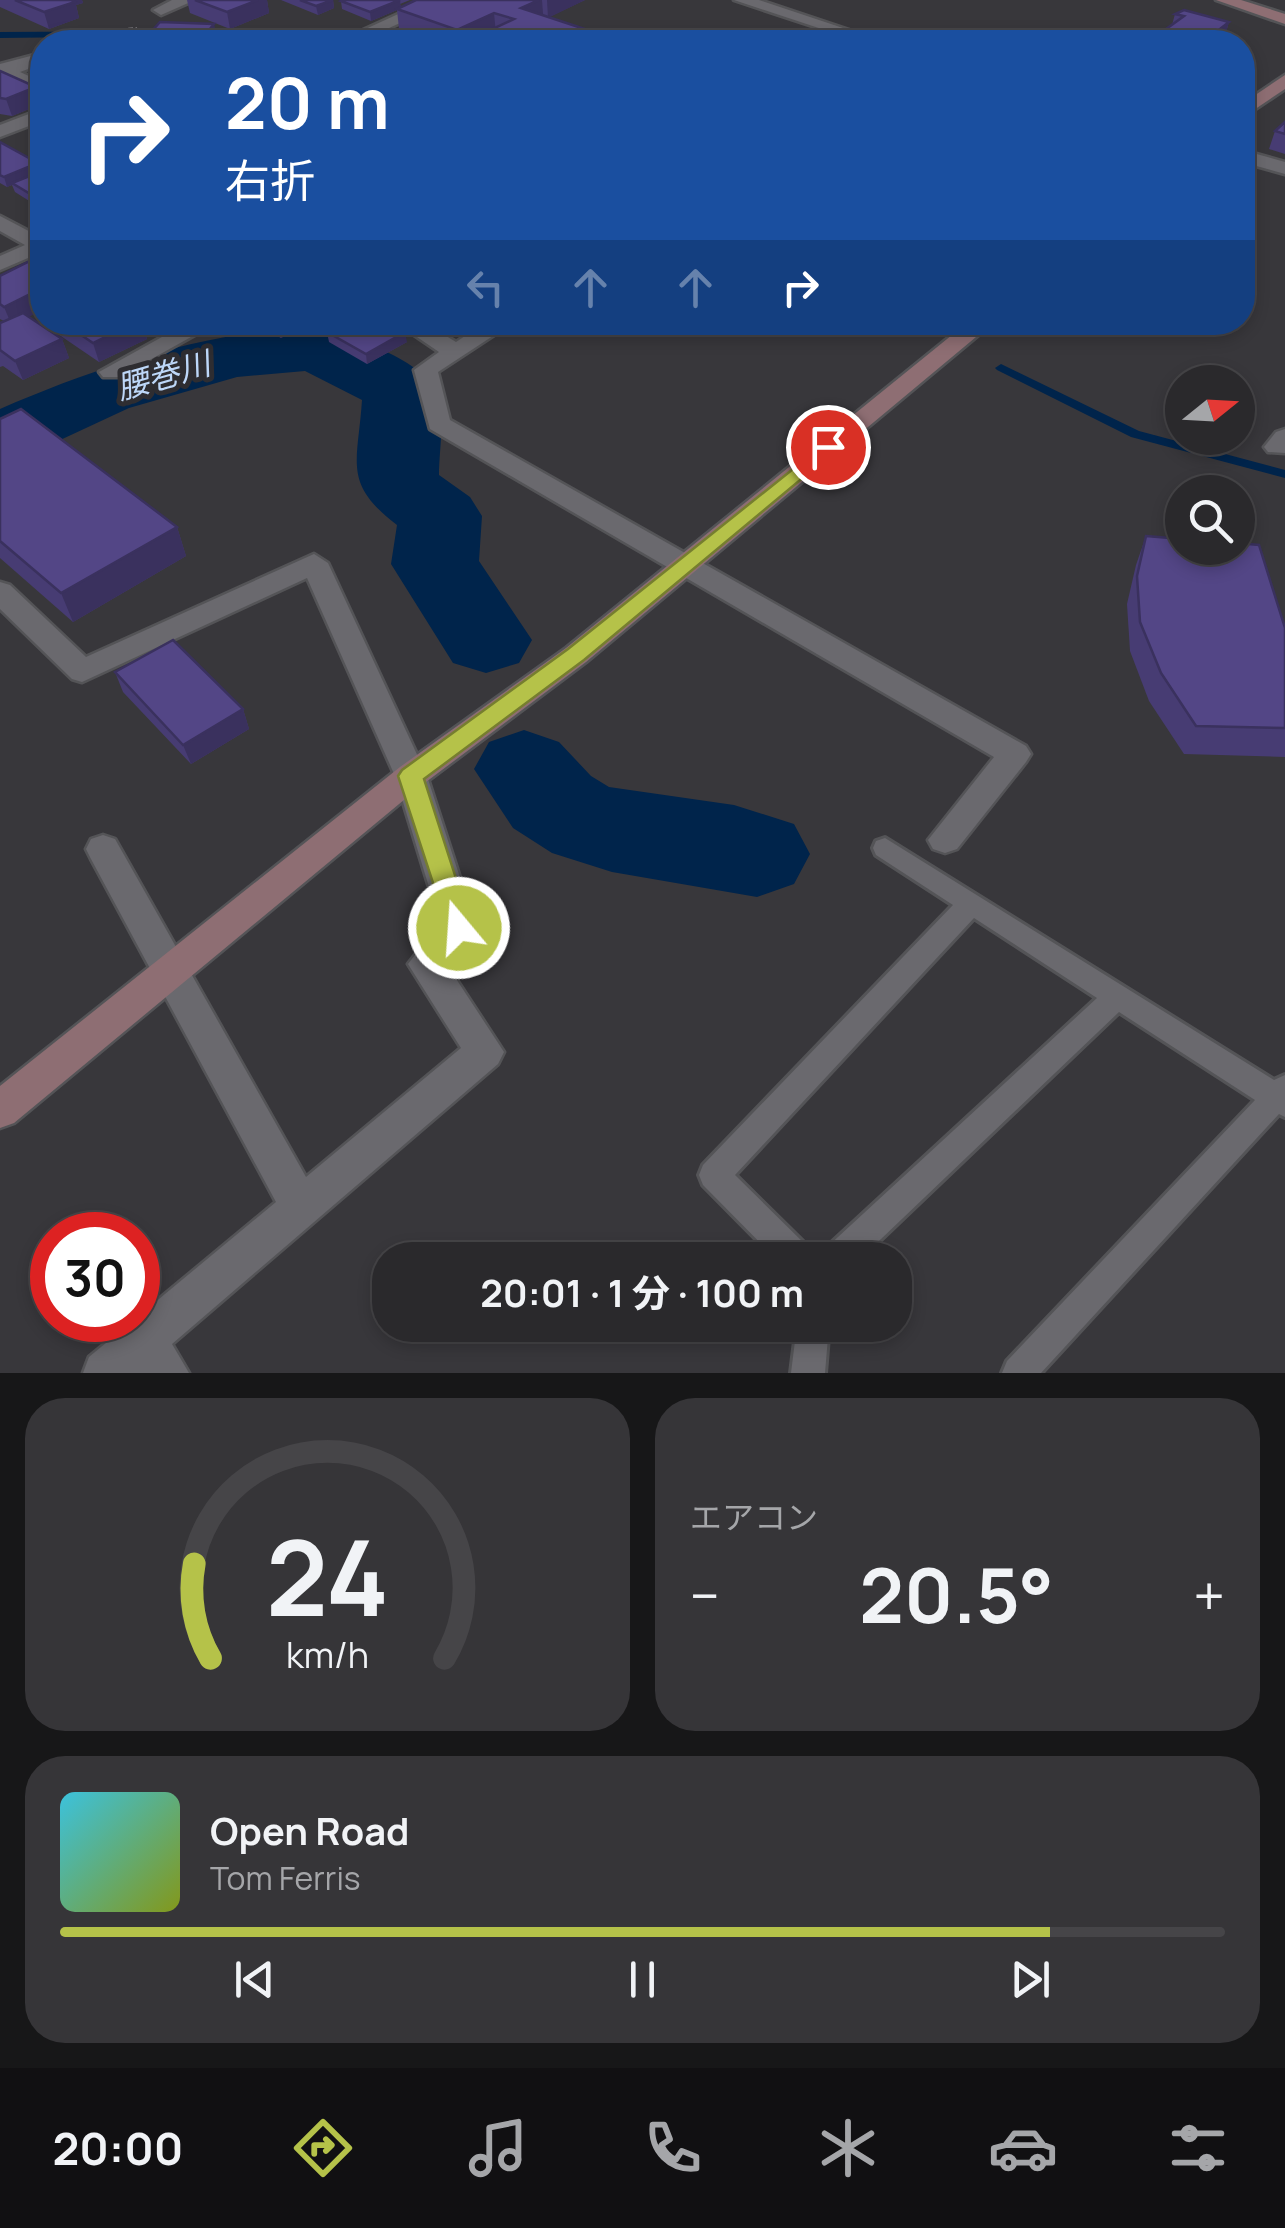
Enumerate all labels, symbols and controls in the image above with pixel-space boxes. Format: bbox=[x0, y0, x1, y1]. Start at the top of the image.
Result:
text: 20 m bbox=[225, 54, 390, 150]
icon: right bbox=[60, 70, 190, 200]
text: 右折 bbox=[225, 149, 315, 211]
icon: left bbox=[458, 260, 513, 315]
icon: ahead bbox=[563, 260, 618, 315]
icon: ahead bbox=[668, 260, 723, 315]
icon: right bbox=[773, 260, 828, 315]
water label: 腰巻川 bbox=[111, 340, 218, 409]
north arrow bbox=[1165, 365, 1255, 455]
map controls bbox=[1165, 365, 1255, 565]
pin bbox=[786, 405, 871, 490]
icon: arrive bbox=[801, 420, 856, 475]
button: search bbox=[1165, 475, 1255, 565]
position arrow bbox=[407, 876, 511, 980]
speed limit sign: 30 bbox=[30, 1212, 160, 1342]
text: 20:01 · 1 分 · 100 m bbox=[480, 1266, 804, 1318]
text: エアコン bbox=[690, 1495, 818, 1539]
text: 24 bbox=[266, 1505, 389, 1647]
text: 20.5° bbox=[859, 1543, 1054, 1646]
text: − bbox=[690, 1557, 720, 1633]
text: + bbox=[1193, 1557, 1225, 1633]
text: km/h bbox=[286, 1630, 369, 1679]
text: Open Road bbox=[210, 1804, 409, 1856]
text: Tom Ferris bbox=[210, 1856, 361, 1900]
icon: previous bbox=[227, 1952, 282, 2007]
icon: pause bbox=[615, 1952, 670, 2007]
icon: next bbox=[1003, 1952, 1058, 2007]
icon: directions bbox=[288, 2113, 358, 2183]
icon: music bbox=[463, 2113, 533, 2183]
icon: phone bbox=[638, 2113, 708, 2183]
icon: climate bbox=[813, 2113, 883, 2183]
icon: car bbox=[988, 2113, 1058, 2183]
icon: filters bbox=[1163, 2113, 1233, 2183]
text: 20:00 bbox=[52, 2117, 183, 2179]

